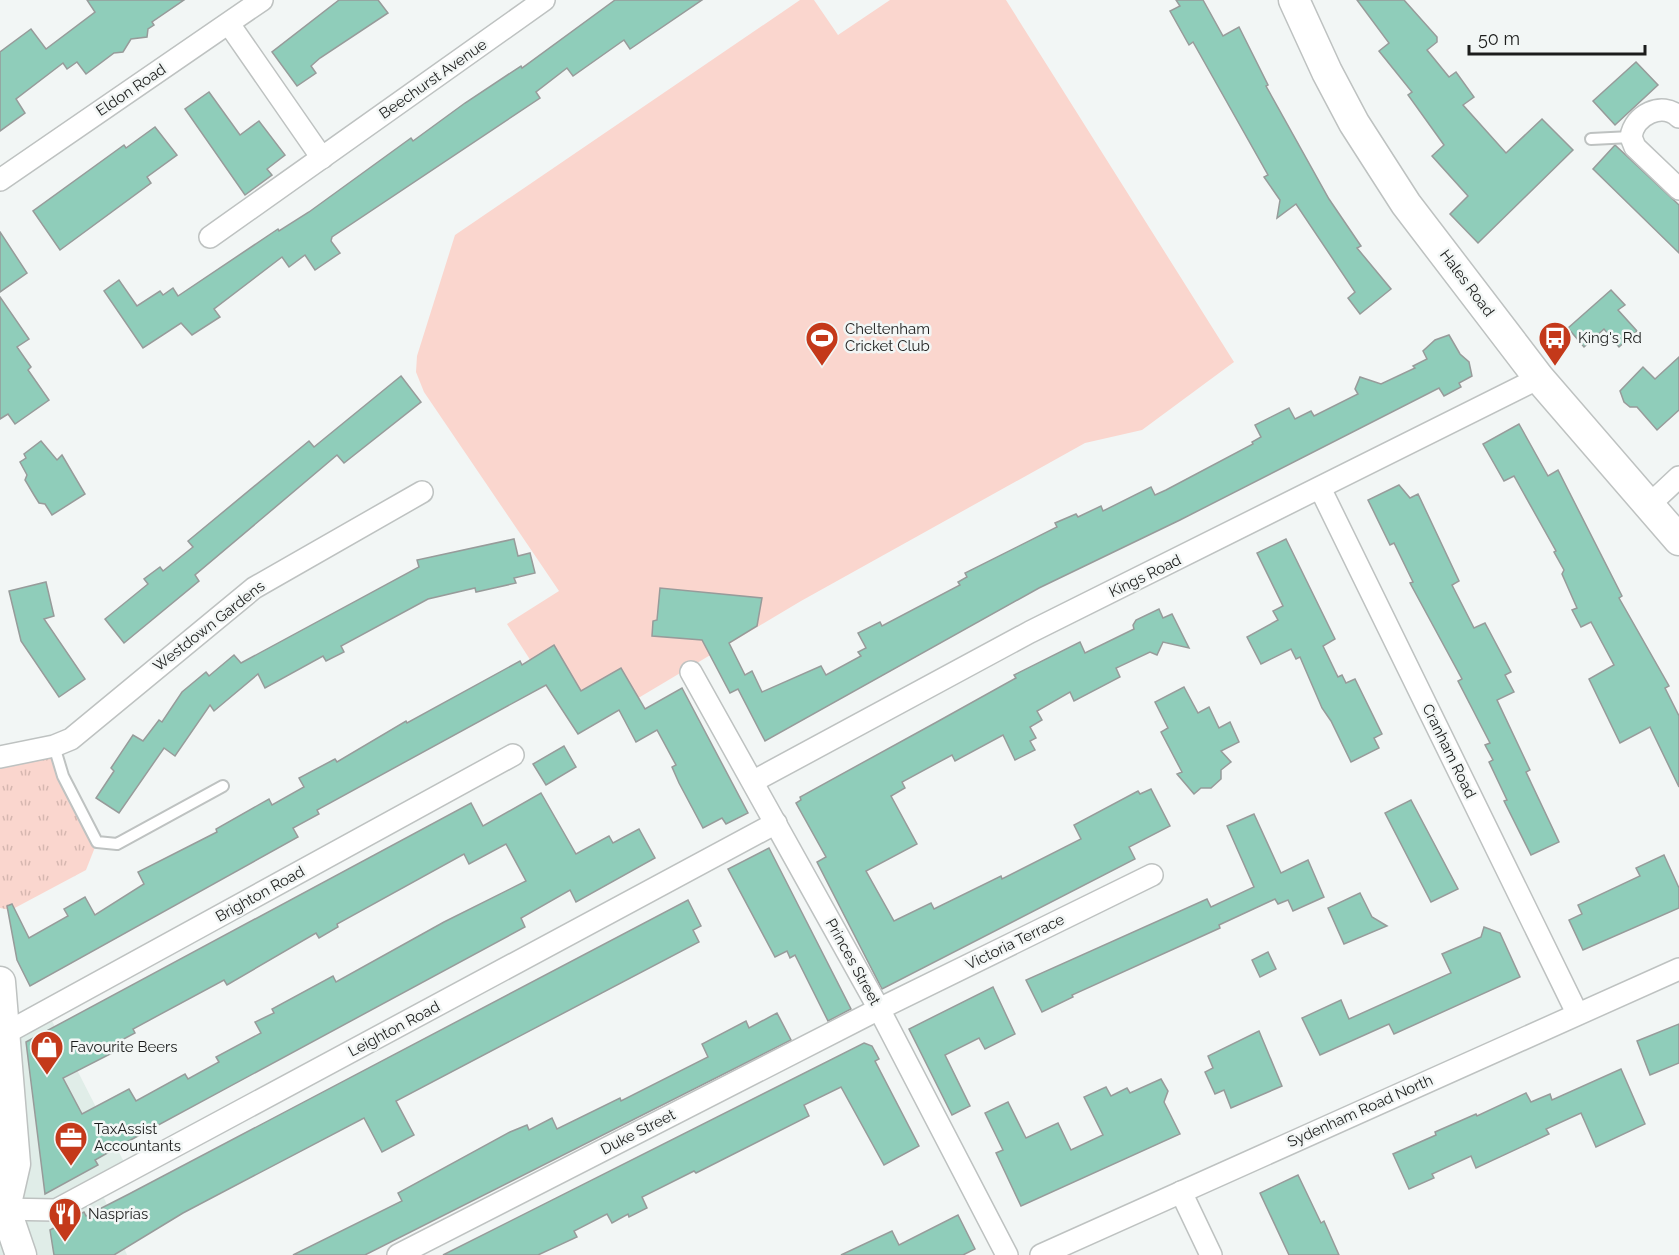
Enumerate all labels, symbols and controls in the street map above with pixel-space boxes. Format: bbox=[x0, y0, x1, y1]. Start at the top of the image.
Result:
scale bar bbox=[1469, 18, 1644, 56]
text: 50 m bbox=[1478, 28, 1520, 49]
street label: Beechurst Avenue bbox=[376, 35, 490, 123]
street label: Eldon Road bbox=[93, 60, 169, 120]
street label: Hales Road bbox=[1436, 246, 1498, 320]
sports icon: Cheltenham Cricket Club bbox=[804, 320, 840, 367]
place label: Cheltenham Cricket Club bbox=[845, 320, 930, 355]
bus stop icon: King's Rd bbox=[1537, 320, 1573, 367]
place label: King's Rd bbox=[1578, 329, 1642, 347]
street label: Kings Road bbox=[1106, 551, 1184, 601]
street label: Westdown Gardens bbox=[150, 577, 268, 675]
street label: Cranham Road bbox=[1418, 701, 1480, 801]
street label: Brighton Road bbox=[212, 862, 308, 926]
street label: Victoria Terrace bbox=[963, 910, 1067, 974]
street label: Princes Street bbox=[822, 916, 884, 1008]
street label: Leighton Road bbox=[345, 997, 443, 1061]
shop icon: Favourite Beers bbox=[29, 1029, 65, 1076]
place label: Favourite Beers bbox=[70, 1038, 178, 1056]
street label: Sydenham Road North bbox=[1284, 1071, 1436, 1151]
street label: Duke Street bbox=[598, 1106, 678, 1158]
office icon: TaxAssist Accountants bbox=[53, 1120, 89, 1167]
place label: TaxAssist Accountants bbox=[94, 1120, 181, 1155]
restaurant icon: Nasprías bbox=[47, 1196, 83, 1243]
place label: Nasprías bbox=[88, 1205, 148, 1223]

